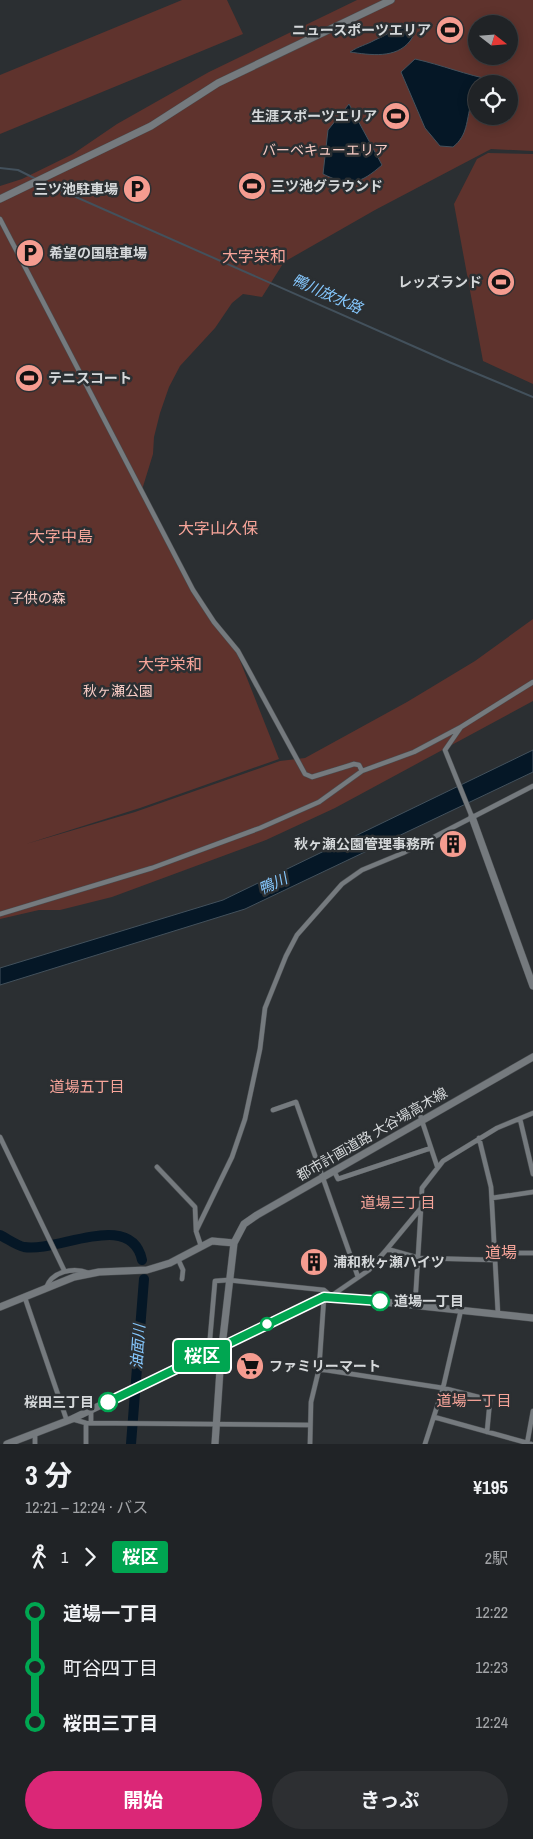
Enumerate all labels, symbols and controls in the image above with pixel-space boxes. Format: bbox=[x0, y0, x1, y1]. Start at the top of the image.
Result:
sports icon: ニュースポーツエリア bbox=[435, 15, 465, 45]
north arrow bbox=[468, 15, 518, 65]
map controls bbox=[468, 15, 518, 125]
place label: ニュースポーツエリア bbox=[292, 21, 431, 39]
button: locate bbox=[468, 75, 518, 125]
sports icon: 生涯スポーツエリア bbox=[381, 101, 411, 131]
place label: 生涯スポーツエリア bbox=[251, 107, 377, 125]
park label: バーベキューエリア bbox=[262, 141, 388, 159]
sports icon: 三ツ池グラウンド bbox=[237, 171, 267, 201]
parking icon: 三ツ池駐車場 bbox=[122, 174, 152, 204]
place label: 三ツ池グラウンド bbox=[271, 177, 383, 195]
place label: 三ツ池駐車場 bbox=[34, 180, 118, 198]
parking icon: 希望の国駐車場 bbox=[15, 238, 45, 268]
place label: 希望の国駐車場 bbox=[49, 244, 147, 262]
district label: 大字栄和 bbox=[222, 245, 286, 267]
sports icon: レッズランド bbox=[486, 267, 516, 297]
water label: 鴨川放水路 bbox=[289, 269, 368, 319]
place label: レッズランド bbox=[398, 273, 482, 291]
sports icon: テニスコート bbox=[14, 363, 44, 393]
place label: テニスコート bbox=[48, 369, 132, 387]
district label: 大字山久保 bbox=[178, 517, 258, 539]
district label: 大字中島 bbox=[29, 525, 93, 547]
park label: 子供の森 bbox=[10, 589, 66, 607]
district label: 大字栄和 bbox=[138, 653, 202, 675]
park label: 秋ヶ瀬公園 bbox=[83, 682, 153, 700]
building icon: 秋ヶ瀬公園管理事務所 bbox=[438, 829, 468, 859]
place label: 秋ヶ瀬公園管理事務所 bbox=[294, 835, 434, 853]
water label: 鴨川 bbox=[255, 867, 293, 899]
district label: 道場五丁目 bbox=[49, 1076, 125, 1097]
street label: 都市計画道路 大谷場高木線 bbox=[293, 1083, 451, 1185]
district label: 道場三丁目 bbox=[360, 1192, 436, 1213]
district label: 道場 bbox=[485, 1241, 517, 1263]
building icon: 浦和秋ヶ瀬ハイツ bbox=[299, 1247, 329, 1277]
place label: 浦和秋ヶ瀬ハイツ bbox=[333, 1253, 445, 1271]
marker: 道場一丁目 bbox=[370, 1291, 390, 1311]
place label: 道場一丁目 bbox=[394, 1292, 464, 1310]
unlabelled marker bbox=[260, 1317, 274, 1331]
water label: 油面川 bbox=[125, 1322, 150, 1370]
line badge: 桜区 bbox=[180, 1340, 224, 1372]
text: 桜区 bbox=[184, 1343, 220, 1368]
supermarket icon: ファミリーマート bbox=[235, 1351, 265, 1381]
place label: ファミリーマート bbox=[269, 1357, 381, 1375]
district label: 道場一丁目 bbox=[436, 1390, 512, 1411]
marker: 桜田三丁目 bbox=[98, 1392, 118, 1412]
place label: 桜田三丁目 bbox=[24, 1393, 94, 1411]
text: 3 分 bbox=[25, 1456, 72, 1494]
text: ¥195 bbox=[473, 1474, 508, 1500]
text: 12:21 – 12:24 · バス bbox=[25, 1496, 148, 1518]
icon: walk bbox=[25, 1543, 53, 1571]
icon: forward bbox=[76, 1543, 104, 1571]
text: 桜区 bbox=[122, 1544, 158, 1569]
text: 1 bbox=[61, 1546, 68, 1568]
text: 2駅 bbox=[485, 1547, 508, 1569]
text: 道場一丁目 bbox=[63, 1600, 158, 1626]
text: 12:22 bbox=[475, 1601, 508, 1623]
text: 町谷四丁目 bbox=[63, 1655, 158, 1681]
text: 12:23 bbox=[475, 1656, 508, 1678]
text: 桜田三丁目 bbox=[63, 1710, 158, 1736]
text: 12:24 bbox=[475, 1711, 508, 1733]
button: 開始 bbox=[25, 1771, 262, 1829]
button: きっぷ bbox=[272, 1771, 508, 1829]

